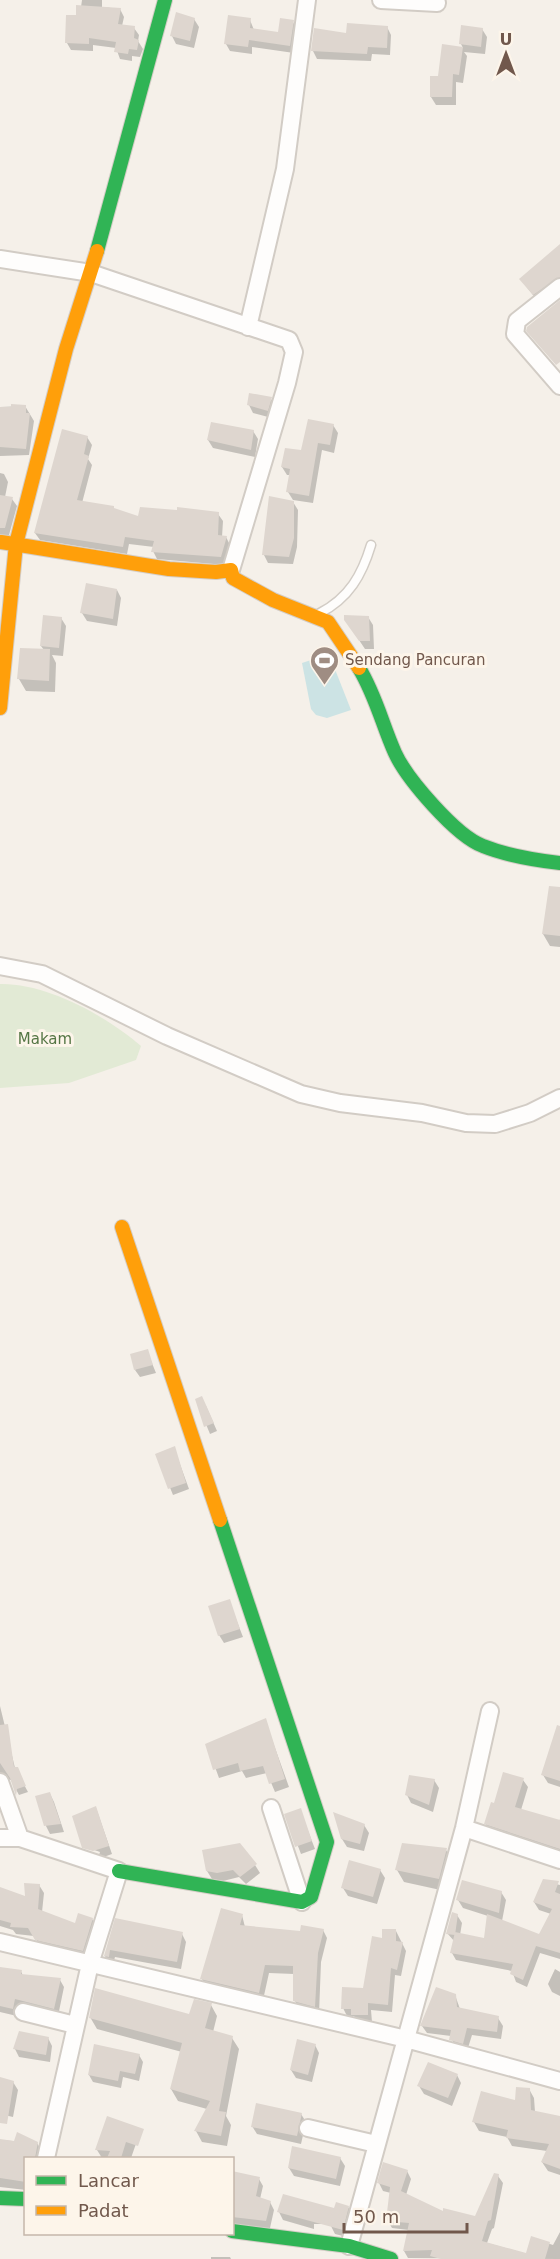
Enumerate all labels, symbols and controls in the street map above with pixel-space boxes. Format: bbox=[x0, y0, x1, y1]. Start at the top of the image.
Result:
north arrow bbox=[476, 24, 536, 84]
text: U bbox=[500, 30, 513, 49]
sports icon: Sendang Pancuran bbox=[308, 644, 340, 686]
place label: Sendang Pancuran bbox=[345, 651, 485, 669]
park label: Makam bbox=[18, 1030, 72, 1048]
legend bbox=[24, 2157, 234, 2235]
text: Lancar bbox=[78, 2170, 139, 2191]
scale bar bbox=[344, 2196, 467, 2234]
text: Padat bbox=[78, 2200, 129, 2221]
text: 50 m bbox=[353, 2206, 399, 2227]

